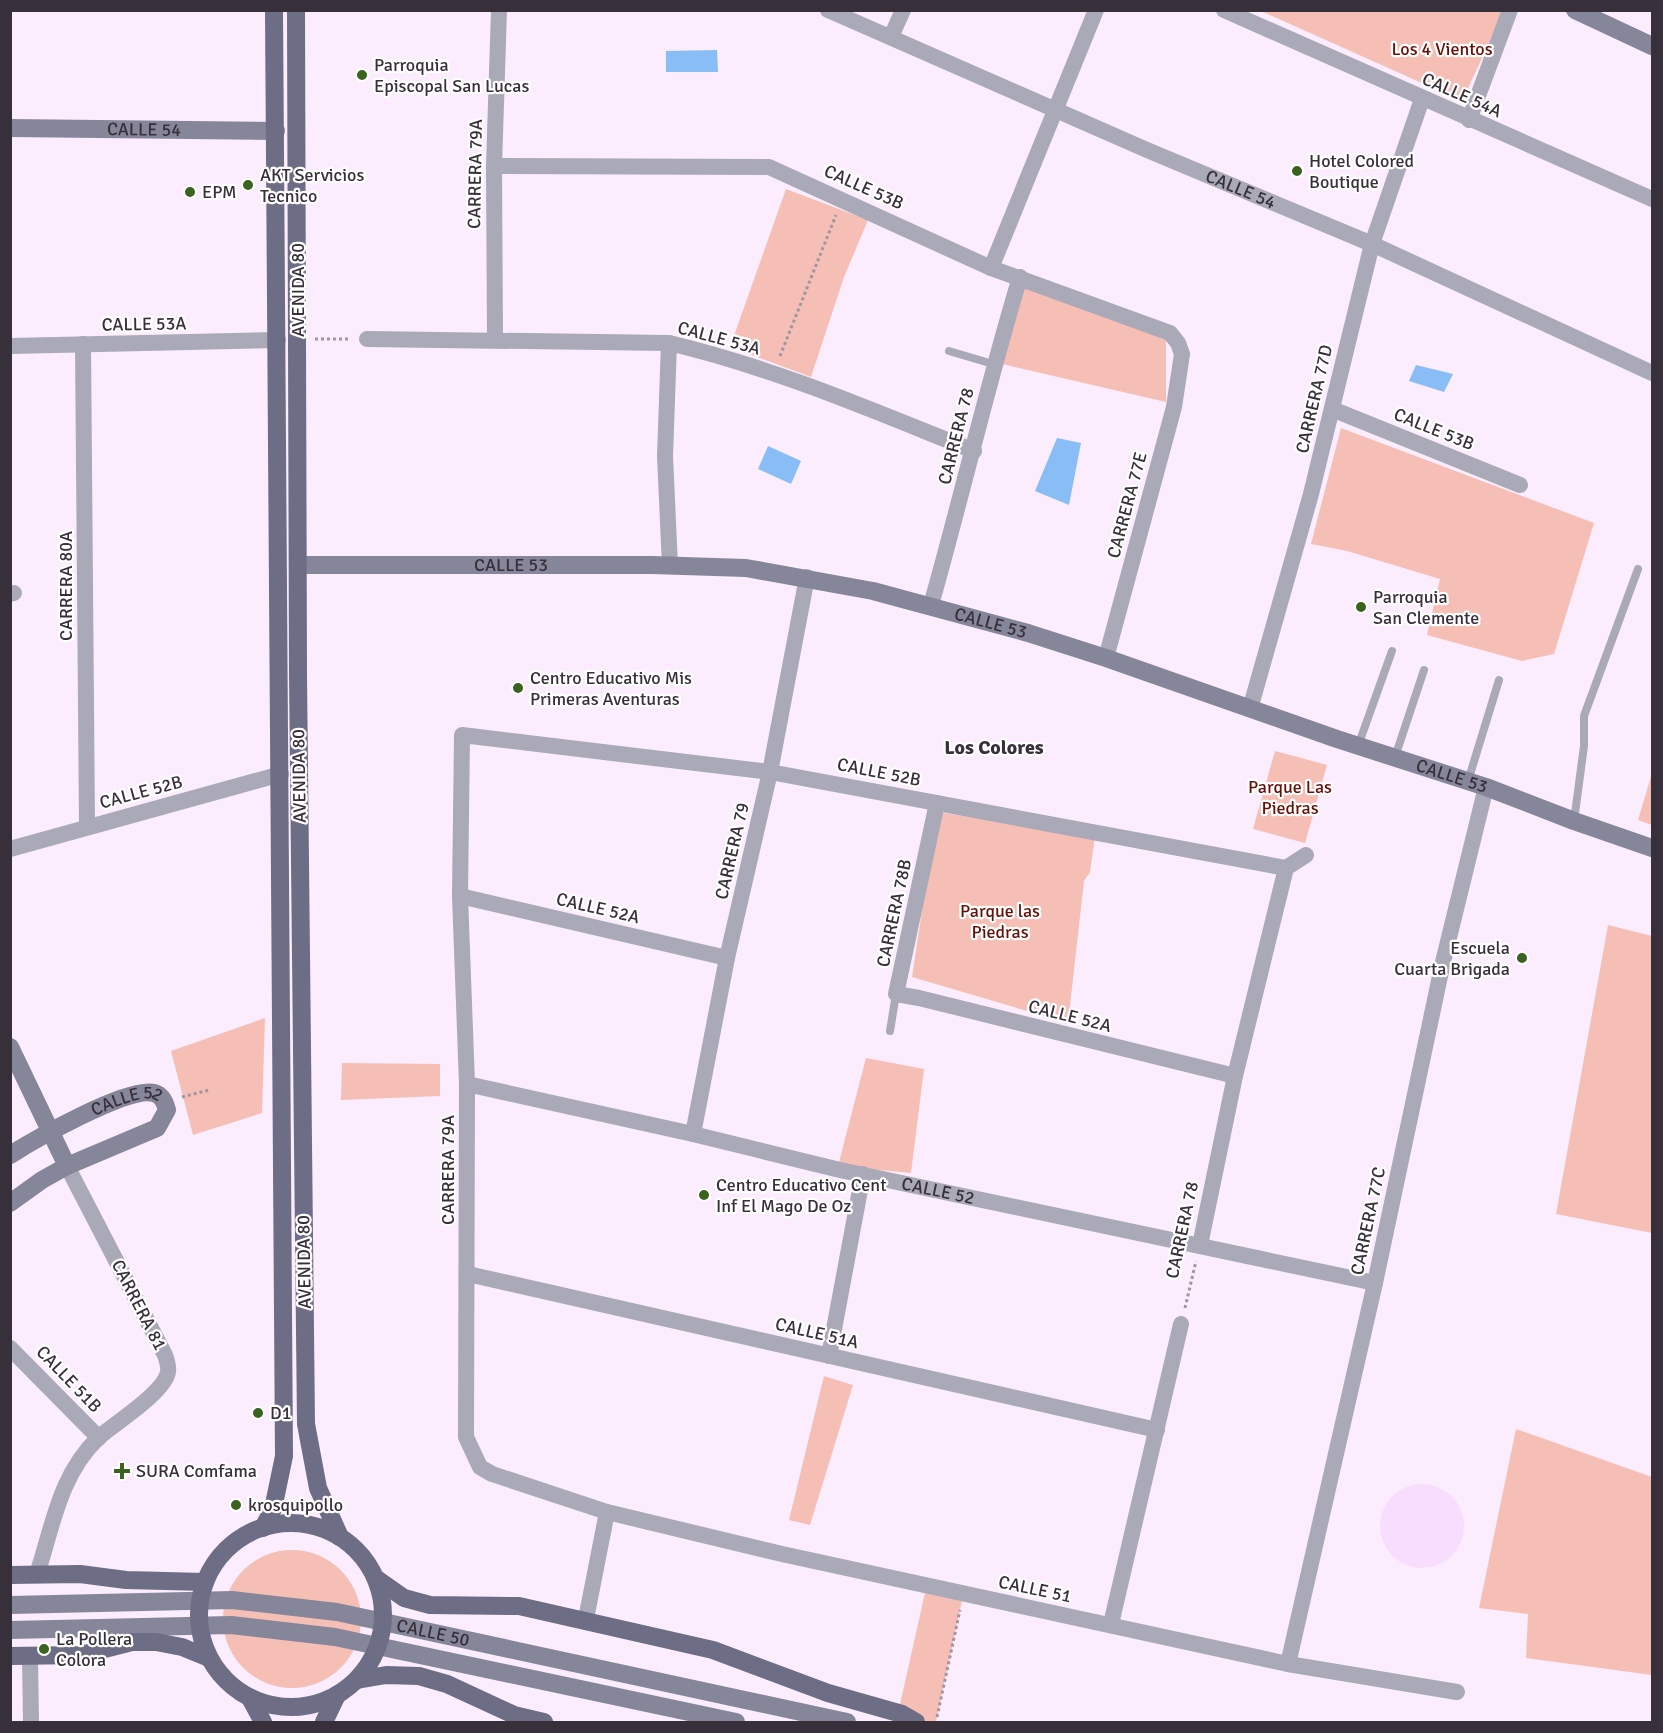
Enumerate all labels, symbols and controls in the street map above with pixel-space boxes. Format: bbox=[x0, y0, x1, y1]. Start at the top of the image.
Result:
park label: Los 4 Vientos bbox=[1391, 38, 1493, 60]
place label: Parroquia Episcopal San Lucas bbox=[374, 54, 529, 97]
marker: Parroquia Episcopal San Lucas bbox=[355, 68, 369, 82]
street label: CALLE 54A bbox=[1419, 68, 1505, 122]
street label: CALLE 54 bbox=[107, 118, 181, 141]
street label: CARRERA 79A bbox=[463, 119, 487, 229]
place label: Hotel Colored Boutique bbox=[1309, 150, 1414, 193]
street label: CALLE 53B bbox=[821, 160, 907, 214]
place label: AKT Servicios Tecnico bbox=[260, 164, 364, 207]
marker: Hotel Colored Boutique bbox=[1290, 164, 1304, 178]
street label: CALLE 54 bbox=[1202, 165, 1279, 214]
marker: AKT Servicios Tecnico bbox=[241, 178, 255, 192]
place label: EPM bbox=[202, 181, 237, 203]
marker: EPM bbox=[183, 185, 197, 199]
street label: AVENIDA 80 bbox=[287, 243, 309, 337]
street label: CALLE 53A bbox=[101, 312, 187, 336]
street label: CALLE 53A bbox=[675, 316, 763, 360]
street label: CARRERA 77D bbox=[1291, 343, 1337, 455]
street label: CARRERA 78 bbox=[933, 385, 979, 487]
street label: CALLE 53B bbox=[1391, 403, 1478, 455]
street label: CARRERA 77E bbox=[1102, 449, 1152, 561]
street label: CARRERA 80A bbox=[55, 531, 77, 641]
street label: CALLE 53 bbox=[474, 554, 548, 576]
place label: Parroquia San Clemente bbox=[1373, 586, 1479, 629]
marker: Parroquia San Clemente bbox=[1354, 600, 1368, 614]
street label: CALLE 53 bbox=[952, 603, 1029, 643]
place label: Centro Educativo Mis Primeras Aventuras bbox=[530, 667, 692, 710]
marker: Centro Educativo Mis Primeras Aventuras bbox=[511, 681, 525, 695]
street label: AVENIDA 80 bbox=[287, 729, 311, 823]
district label: Los Colores bbox=[944, 735, 1044, 760]
street label: CALLE 52B bbox=[835, 753, 923, 791]
street label: CALLE 53 bbox=[1413, 754, 1490, 798]
street label: CALLE 52B bbox=[97, 770, 185, 814]
park label: Parque Las Piedras bbox=[1248, 776, 1332, 819]
street label: CARRERA 79 bbox=[710, 800, 754, 902]
street label: CARRERA 78B bbox=[872, 857, 916, 969]
street label: CALLE 52A bbox=[554, 888, 642, 928]
park label: Parque las Piedras bbox=[960, 900, 1040, 943]
place label: Escuela Cuarta Brigada bbox=[1394, 937, 1510, 980]
marker: Escuela Cuarta Brigada bbox=[1515, 951, 1529, 965]
street label: CALLE 52A bbox=[1026, 995, 1114, 1037]
street label: CALLE 52 bbox=[87, 1081, 167, 1121]
street label: CARRERA 79A bbox=[437, 1115, 459, 1225]
street label: CARRERA 77C bbox=[1346, 1165, 1390, 1277]
street label: CALLE 52 bbox=[900, 1172, 976, 1209]
place label: Centro Educativo Cent Inf El Mago De Oz bbox=[716, 1174, 887, 1217]
street label: CARRERA 78 bbox=[1161, 1179, 1203, 1281]
marker: Centro Educativo Cent Inf El Mago De Oz bbox=[697, 1188, 711, 1202]
street label: AVENIDA 80 bbox=[292, 1215, 316, 1309]
street label: CARRERA 81 bbox=[107, 1256, 171, 1354]
street label: CALLE 51A bbox=[773, 1313, 861, 1353]
street label: CALLE 51B bbox=[32, 1341, 106, 1417]
place label: D1 bbox=[270, 1402, 291, 1424]
marker: D1 bbox=[251, 1406, 265, 1420]
place label: SURA Comfama bbox=[136, 1460, 257, 1482]
marker: SURA Comfama bbox=[113, 1462, 131, 1480]
place label: krosquipollo bbox=[248, 1494, 343, 1516]
marker: krosquipollo bbox=[229, 1498, 243, 1512]
street label: CALLE 51 bbox=[997, 1571, 1073, 1607]
street label: CALLE 50 bbox=[395, 1614, 472, 1651]
place label: La Pollera Colora bbox=[56, 1628, 132, 1671]
marker: La Pollera Colora bbox=[37, 1642, 51, 1656]

